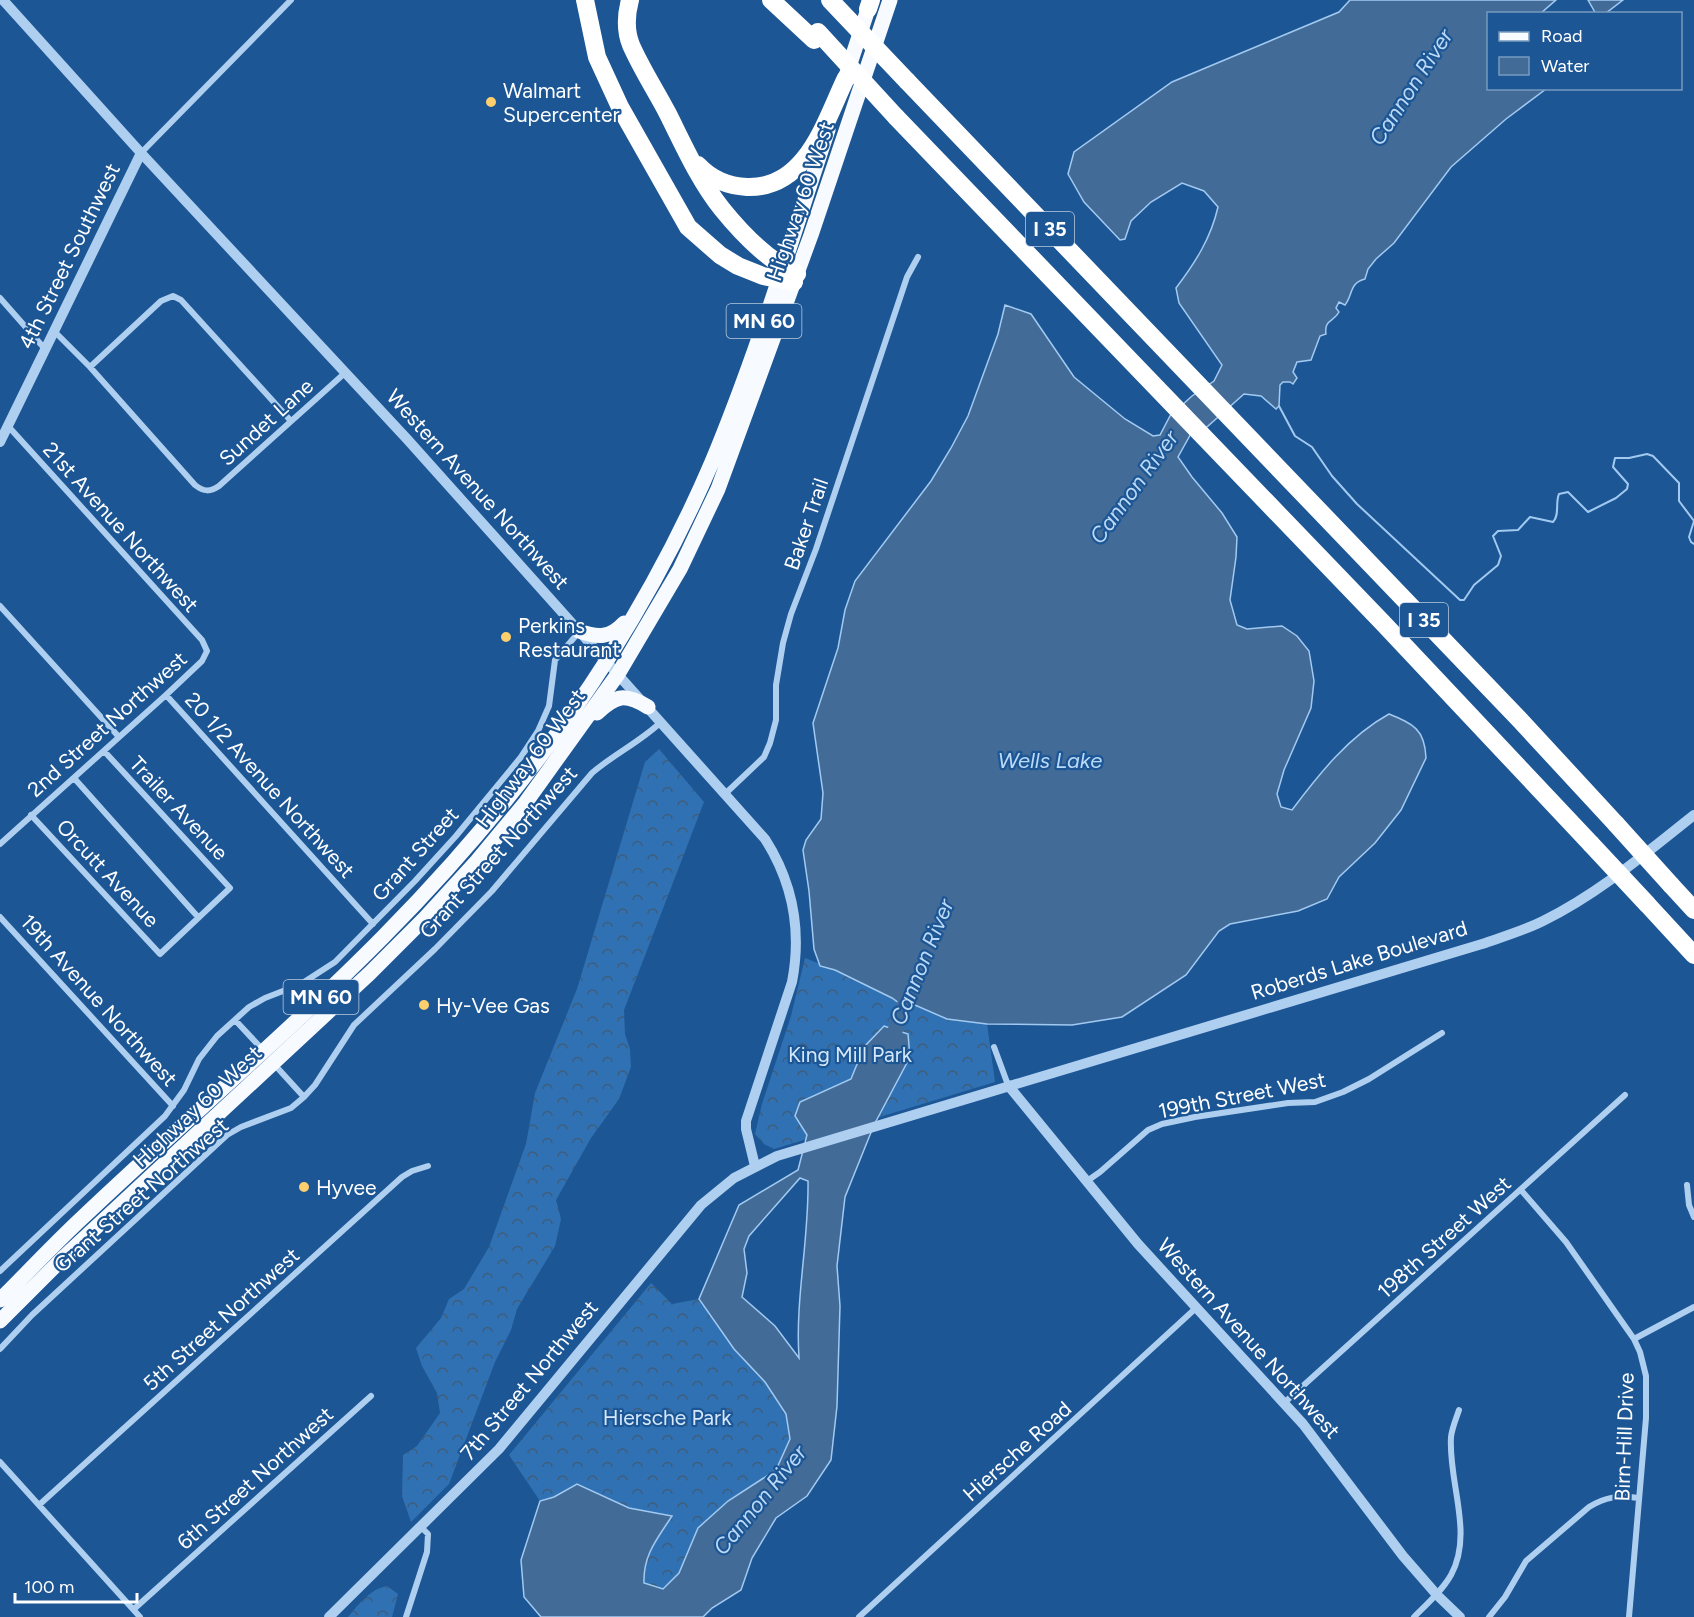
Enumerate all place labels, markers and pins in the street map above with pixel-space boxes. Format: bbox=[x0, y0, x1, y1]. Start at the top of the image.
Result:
place label: Walmart Supercenter bbox=[503, 78, 620, 127]
marker: Walmart Supercenter bbox=[484, 95, 498, 109]
place label: Perkins Restaurant bbox=[518, 613, 620, 662]
marker: Perkins Restaurant bbox=[499, 630, 513, 644]
place label: Hy-Vee Gas bbox=[436, 993, 550, 1018]
marker: Hy-Vee Gas bbox=[417, 998, 431, 1012]
place label: Hyvee bbox=[316, 1175, 376, 1200]
marker: Hyvee bbox=[297, 1180, 311, 1194]

